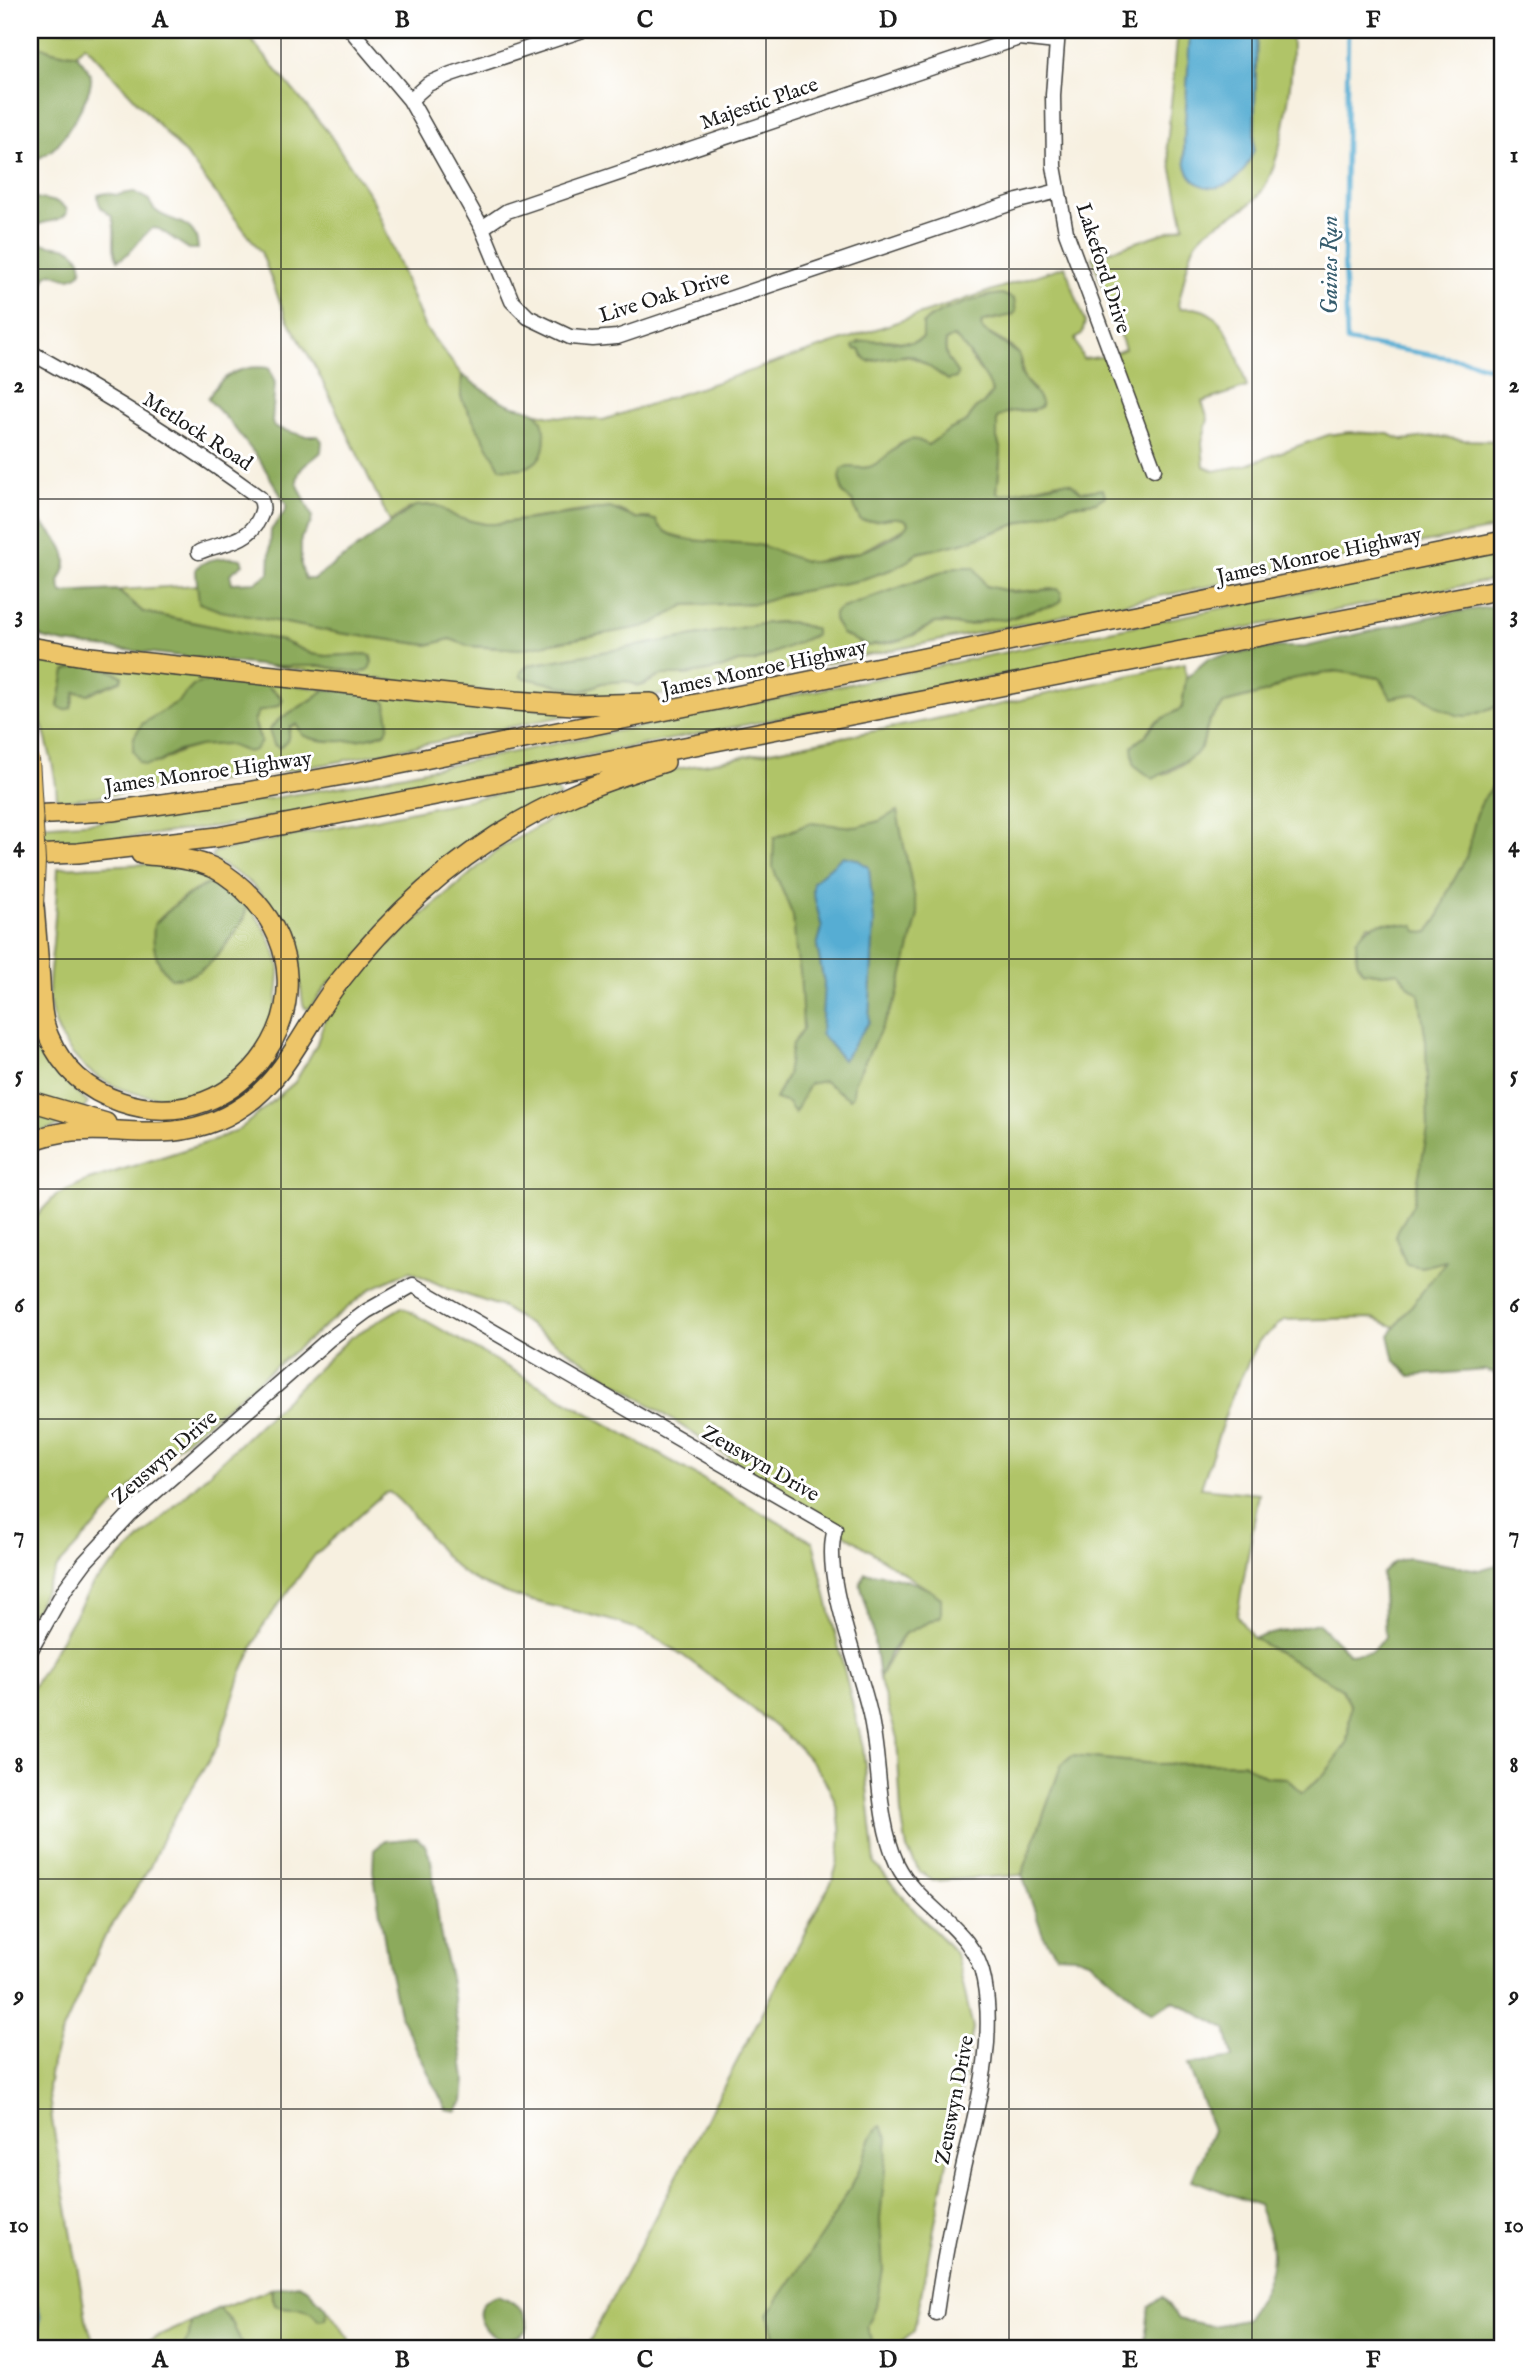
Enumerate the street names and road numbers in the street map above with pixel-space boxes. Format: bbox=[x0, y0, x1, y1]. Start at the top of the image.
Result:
street label: Majestic Place bbox=[697, 72, 822, 137]
street label: Lakeford Drive bbox=[1069, 200, 1137, 338]
street label: Live Oak Drive bbox=[596, 265, 733, 330]
street label: Metlock Road bbox=[137, 387, 258, 478]
street label: James Monroe Highway bbox=[1212, 521, 1425, 592]
street label: James Monroe Highway bbox=[657, 634, 870, 705]
street label: James Monroe Highway bbox=[101, 745, 314, 802]
street label: Zeuswyn Drive bbox=[107, 1405, 224, 1511]
street label: Zeuswyn Drive bbox=[697, 1420, 824, 1509]
street label: Zeuswyn Drive bbox=[930, 2033, 981, 2167]

